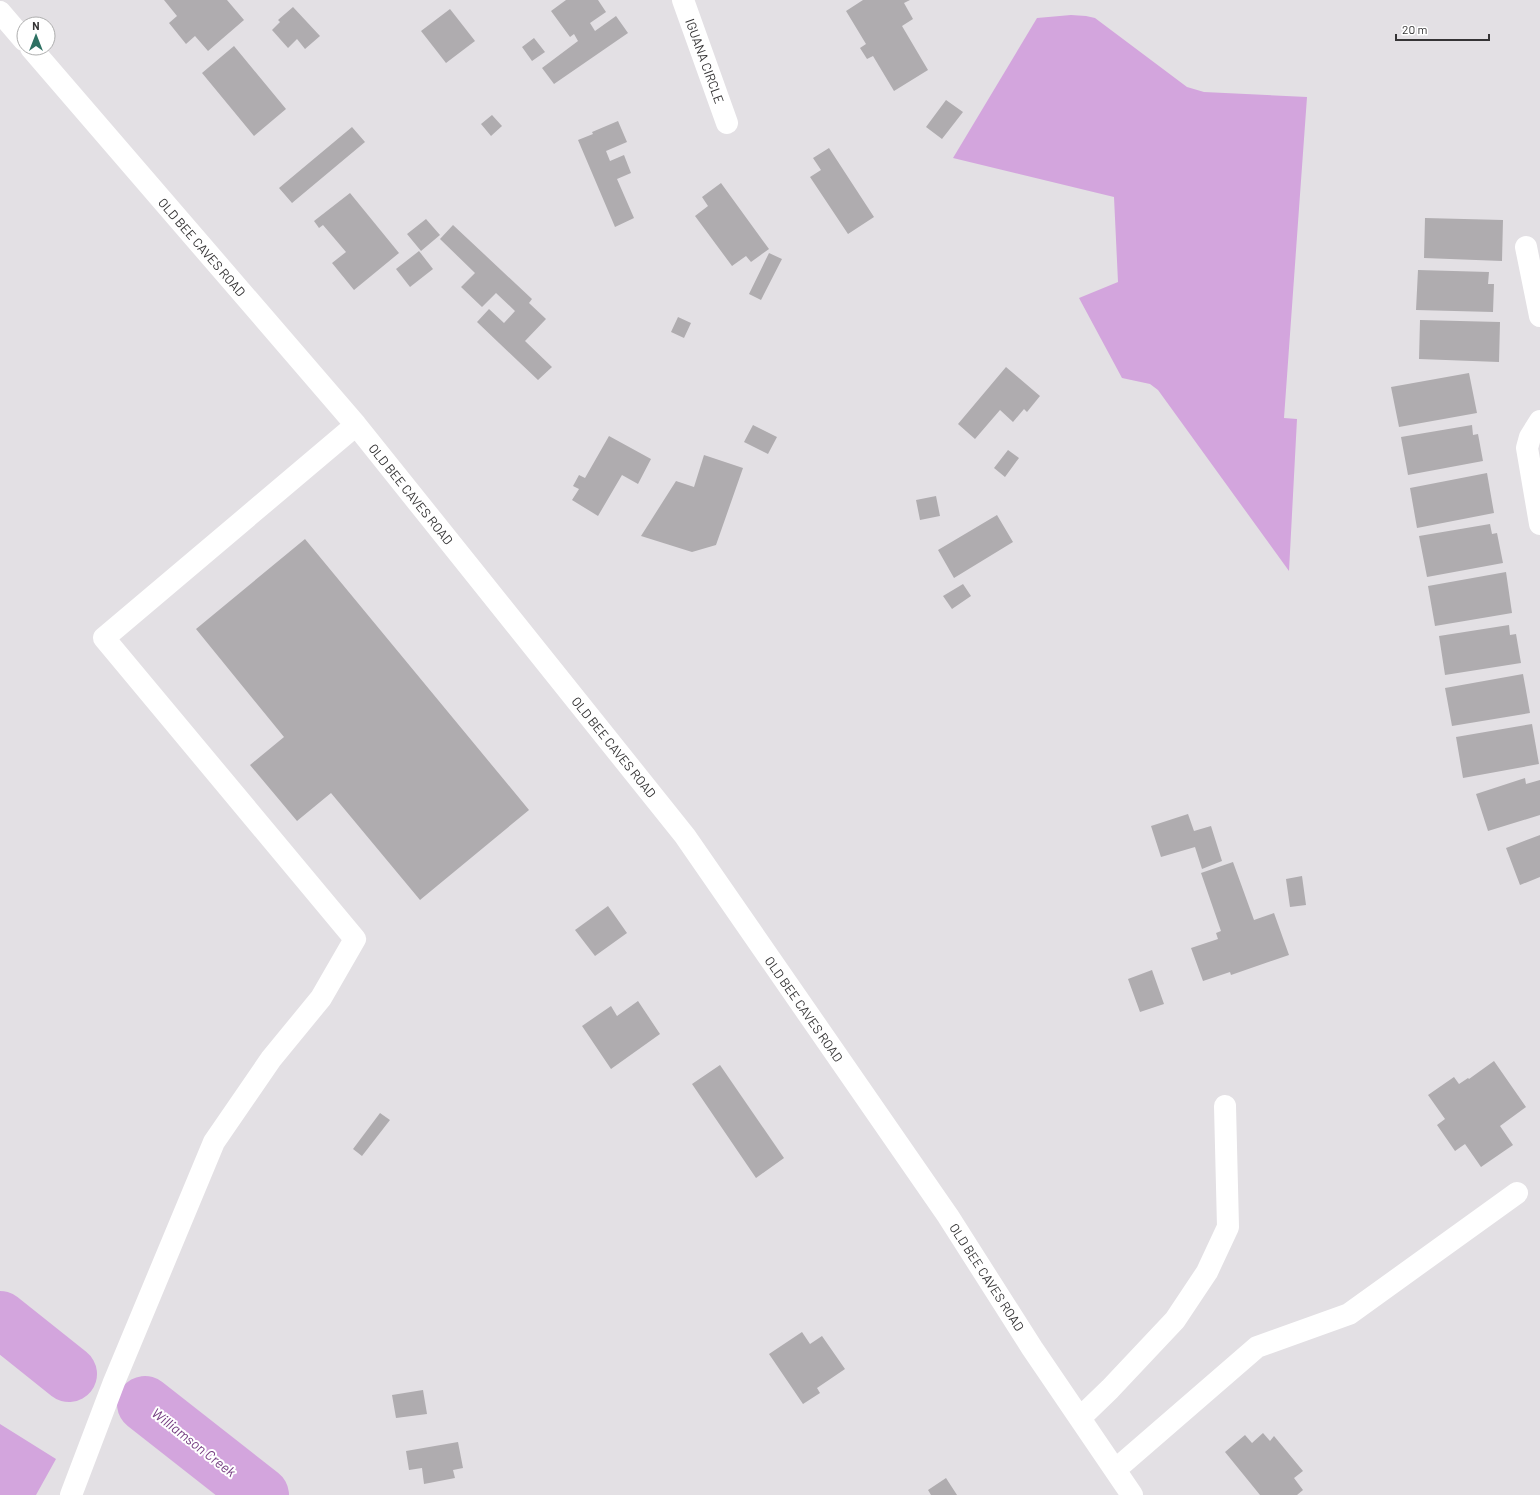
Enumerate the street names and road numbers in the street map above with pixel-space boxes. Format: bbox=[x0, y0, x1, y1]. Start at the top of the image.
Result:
street label: IGUANA CIRCLE bbox=[682, 16, 728, 106]
street label: OLD BEE CAVES ROAD bbox=[155, 194, 249, 300]
street label: OLD BEE CAVES ROAD bbox=[365, 440, 457, 548]
street label: OLD BEE CAVES ROAD bbox=[568, 693, 660, 801]
street label: OLD BEE CAVES ROAD bbox=[762, 953, 846, 1065]
street label: OLD BEE CAVES ROAD bbox=[946, 1220, 1028, 1334]

